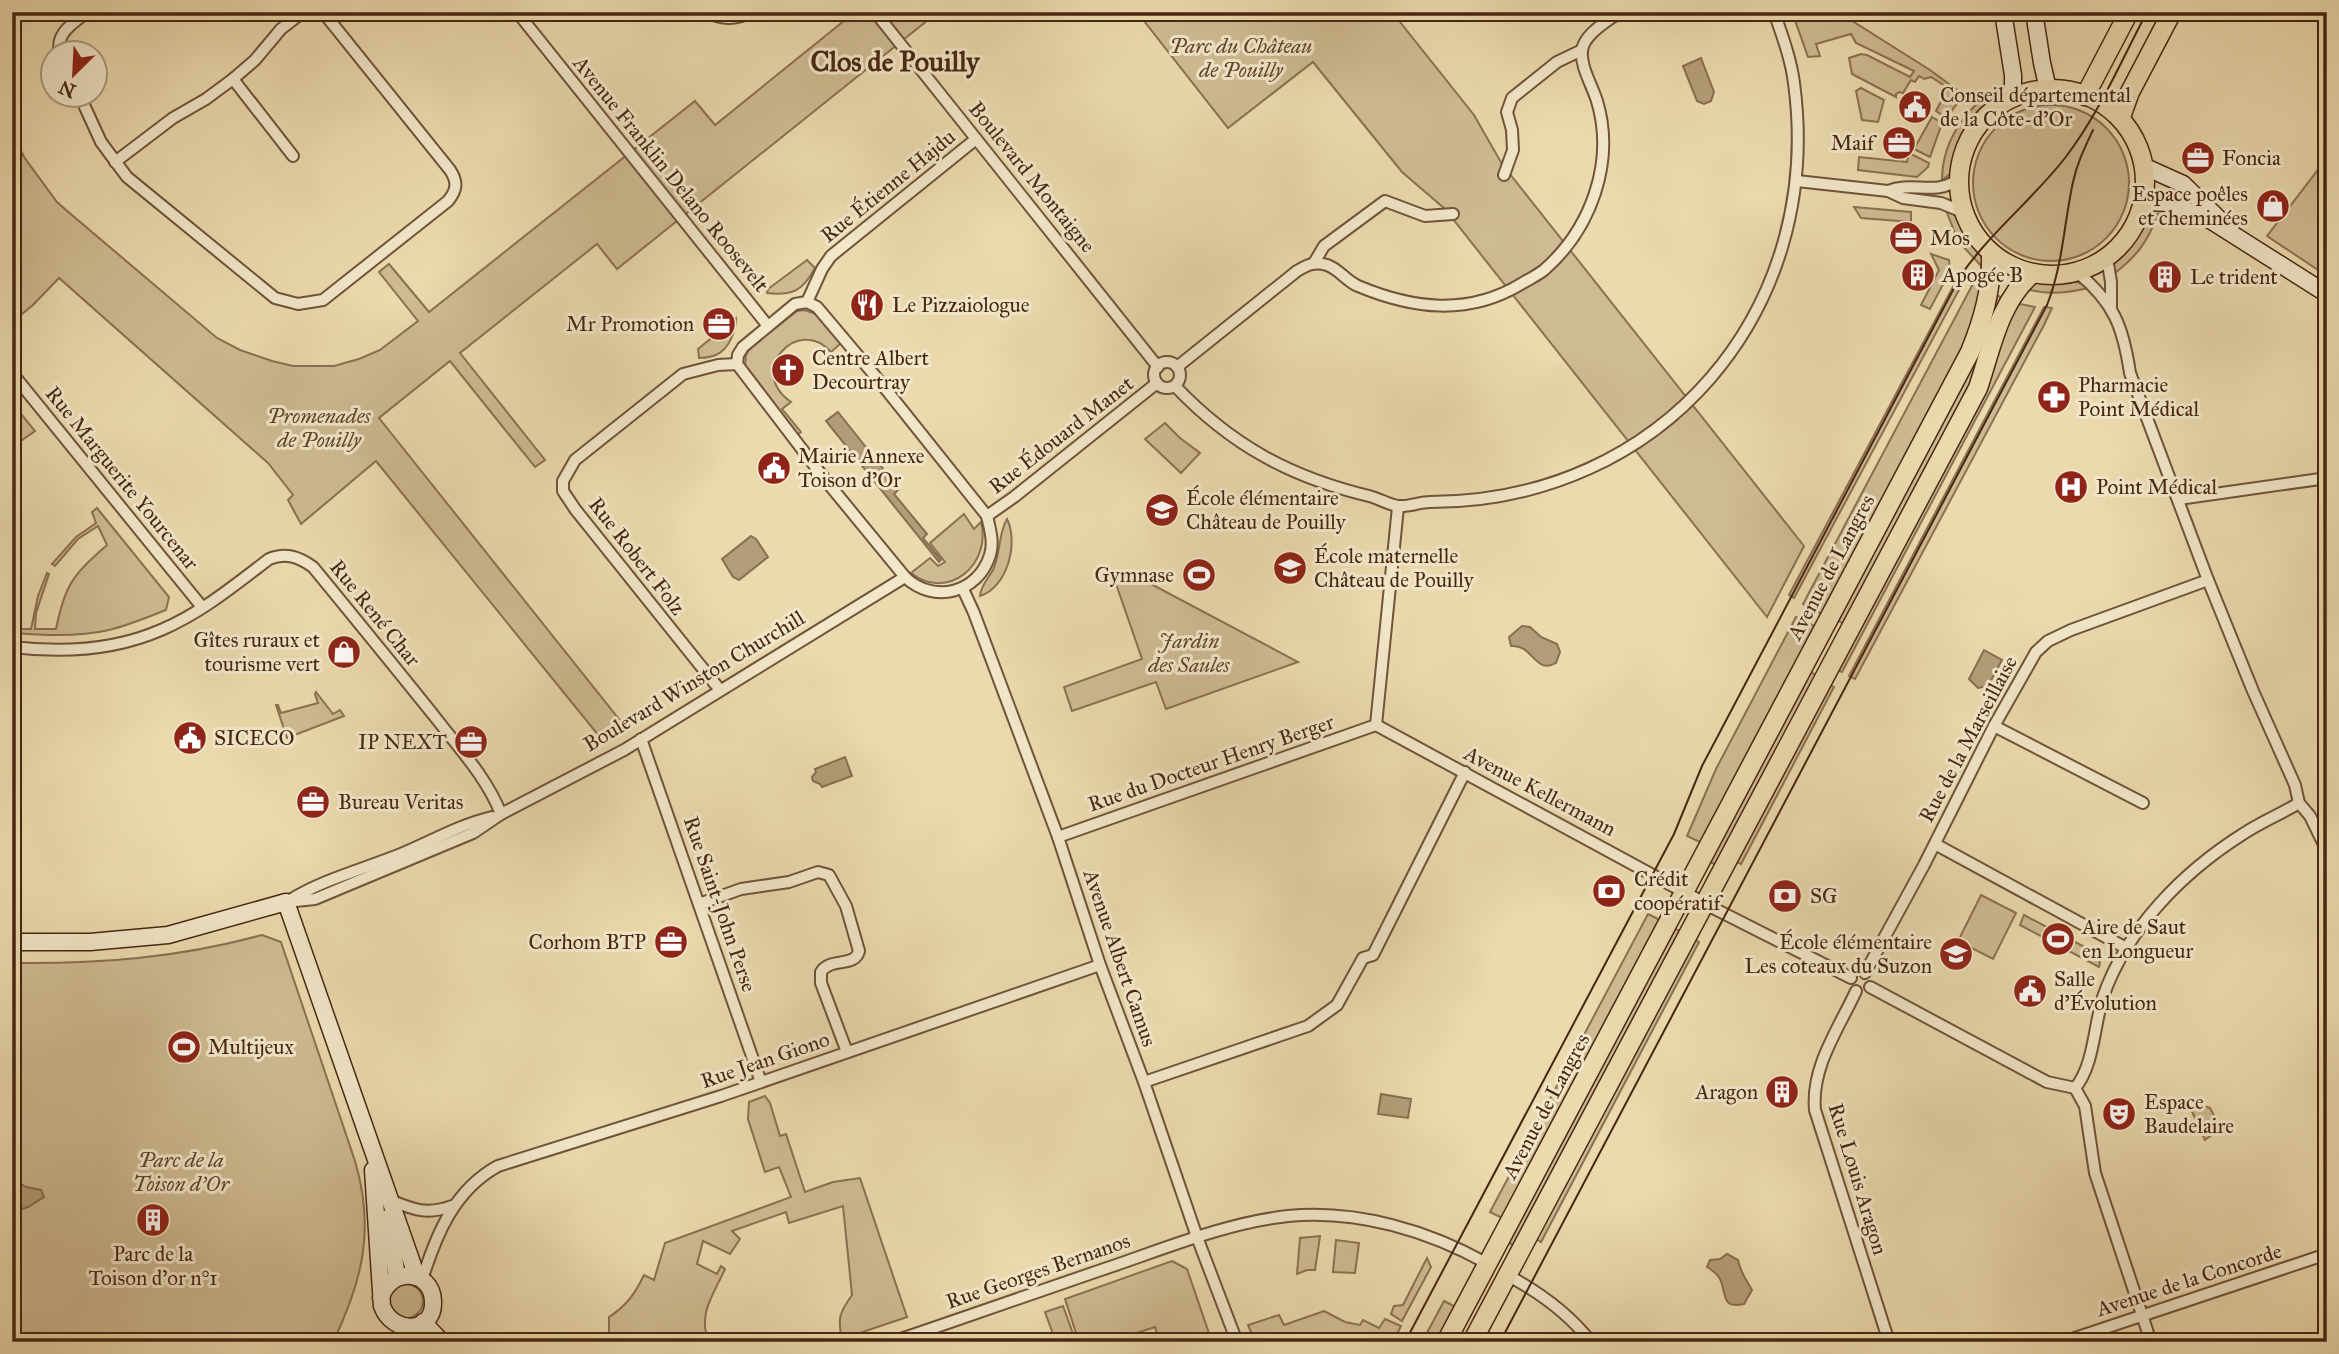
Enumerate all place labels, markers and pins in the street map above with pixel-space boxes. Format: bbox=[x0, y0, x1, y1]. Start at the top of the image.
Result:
place label: Conseil départemental de la Côte-d'Or bbox=[1940, 82, 2131, 132]
public building icon: Conseil départemental de la Côte-d'Or bbox=[1896, 88, 1934, 126]
office icon: Maif bbox=[1880, 124, 1918, 162]
place label: Maif bbox=[1831, 130, 1877, 156]
office icon: Foncia bbox=[2179, 139, 2217, 177]
place label: Foncia bbox=[2222, 145, 2281, 171]
place label: Espace poêles et cheminées bbox=[2132, 181, 2248, 231]
shop icon: Espace poêles et cheminées bbox=[2254, 187, 2292, 225]
office icon: Mos bbox=[1887, 219, 1925, 257]
place label: Mos bbox=[1930, 225, 1970, 251]
building icon: Apogée B bbox=[1899, 256, 1937, 294]
building icon: Le trident bbox=[2146, 258, 2184, 296]
place label: Apogée B bbox=[1941, 262, 2023, 288]
place label: Le trident bbox=[2190, 264, 2278, 290]
restaurant icon: Le Pizzaiologue bbox=[848, 286, 886, 324]
place label: Le Pizzaiologue bbox=[892, 292, 1030, 318]
office icon: Mr Promotion bbox=[700, 305, 738, 343]
place label: Mr Promotion bbox=[566, 311, 694, 337]
place label: Centre Albert Decourtray bbox=[812, 345, 929, 395]
church icon: Centre Albert Decourtray bbox=[769, 351, 807, 389]
place label: Pharmacie Point Médical bbox=[2078, 372, 2199, 422]
pharmacy icon: Pharmacie Point Médical bbox=[2035, 378, 2073, 416]
place label: Mairie Annexe Toison d'Or bbox=[798, 443, 925, 493]
public building icon: Mairie Annexe Toison d'Or bbox=[755, 449, 793, 487]
hospital icon: Point Médical bbox=[2052, 468, 2090, 506]
place label: Point Médical bbox=[2096, 474, 2217, 500]
place label: École élémentaire Château de Pouilly bbox=[1186, 484, 1347, 535]
school or university icon: École élémentaire Château de Pouilly bbox=[1143, 491, 1181, 529]
place label: École maternelle Château de Pouilly bbox=[1314, 542, 1475, 593]
school or university icon: École maternelle Château de Pouilly bbox=[1271, 549, 1309, 587]
sports icon: Gymnase bbox=[1180, 556, 1218, 594]
place label: Gymnase bbox=[1095, 562, 1174, 588]
place label: Gîtes ruraux et tourisme vert bbox=[193, 627, 321, 677]
shop icon: Gîtes ruraux et tourisme vert bbox=[325, 633, 363, 671]
public building icon: SICECO bbox=[171, 719, 209, 757]
office icon: IP NEXT bbox=[452, 723, 490, 761]
place label: SICECO bbox=[214, 725, 295, 751]
place label: IP NEXT bbox=[358, 729, 447, 755]
office icon: Bureau Veritas bbox=[294, 783, 332, 821]
place label: Bureau Veritas bbox=[338, 789, 464, 815]
place label: Crédit coopératif bbox=[1634, 866, 1724, 916]
bank icon: Crédit coopératif bbox=[1590, 872, 1628, 910]
bank icon: SG bbox=[1766, 877, 1804, 915]
place label: SG bbox=[1810, 883, 1837, 909]
place label: Aire de Saut en Longueur bbox=[2081, 914, 2193, 964]
sports icon: Aire de Saut en Longueur bbox=[2039, 920, 2077, 958]
office icon: Corhom BTP bbox=[652, 923, 690, 961]
place label: École élémentaire Les coteaux du Suzon bbox=[1745, 928, 1932, 979]
place label: Corhom BTP bbox=[529, 929, 646, 955]
school or university icon: École élémentaire Les coteaux du Suzon bbox=[1937, 935, 1975, 973]
place label: Salle d'Évolution bbox=[2054, 966, 2157, 1016]
public building icon: Salle d'Évolution bbox=[2011, 972, 2049, 1010]
sports icon: Multijeux bbox=[165, 1028, 203, 1066]
place label: Multijeux bbox=[208, 1034, 294, 1060]
building icon: Aragon bbox=[1763, 1073, 1801, 1111]
place label: Aragon bbox=[1694, 1079, 1758, 1105]
place label: Espace Baudelaire bbox=[2144, 1089, 2234, 1139]
theatre icon: Espace Baudelaire bbox=[2100, 1095, 2138, 1133]
building icon: Parc de la Toison d'or n°1 bbox=[134, 1201, 172, 1239]
place label: Parc de la Toison d'or n°1 bbox=[88, 1241, 218, 1291]

